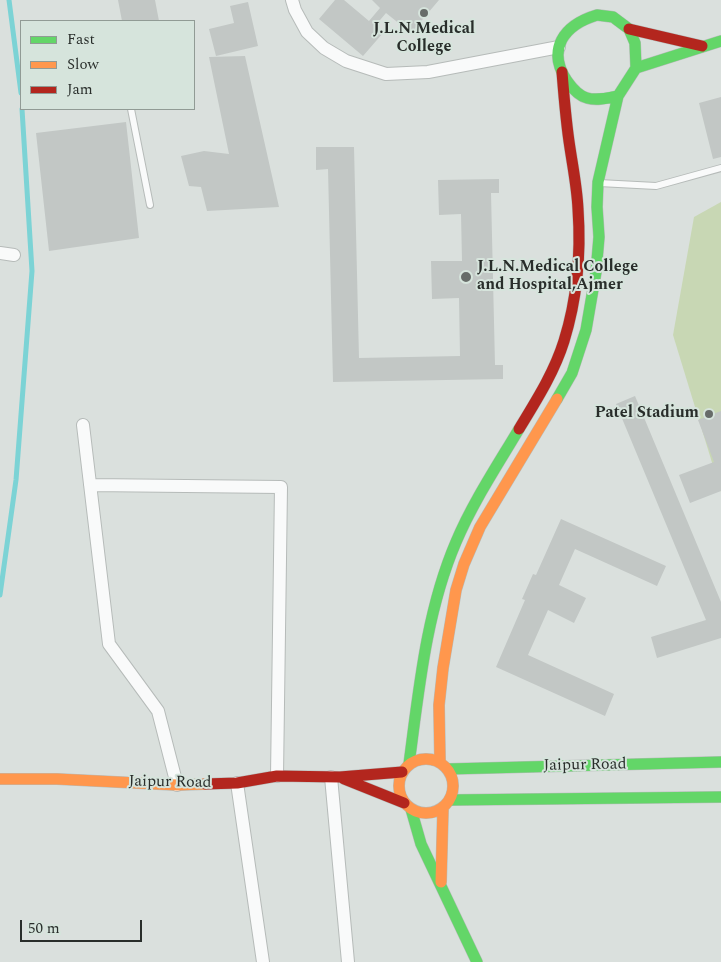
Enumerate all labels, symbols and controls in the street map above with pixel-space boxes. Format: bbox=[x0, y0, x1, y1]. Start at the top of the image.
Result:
marker: J.L.N.Medical College bbox=[418, 7, 430, 19]
legend bbox=[20, 20, 195, 110]
place label: J.L.N.Medical College bbox=[373, 20, 475, 58]
text: Fast bbox=[67, 28, 95, 51]
text: Slow bbox=[67, 53, 99, 76]
text: Jam bbox=[67, 78, 93, 101]
place label: J.L.N.Medical College and Hospital,Ajmer bbox=[477, 258, 638, 296]
marker: J.L.N.Medical College and Hospital,Ajmer bbox=[459, 270, 473, 284]
place label: Patel Stadium bbox=[595, 404, 699, 424]
marker: Patel Stadium bbox=[703, 408, 715, 420]
street label: Jaipur Road bbox=[543, 756, 627, 776]
street label: Jaipur Road bbox=[128, 773, 212, 793]
scale bar bbox=[22, 910, 145, 942]
text: 50 m bbox=[28, 917, 60, 940]

